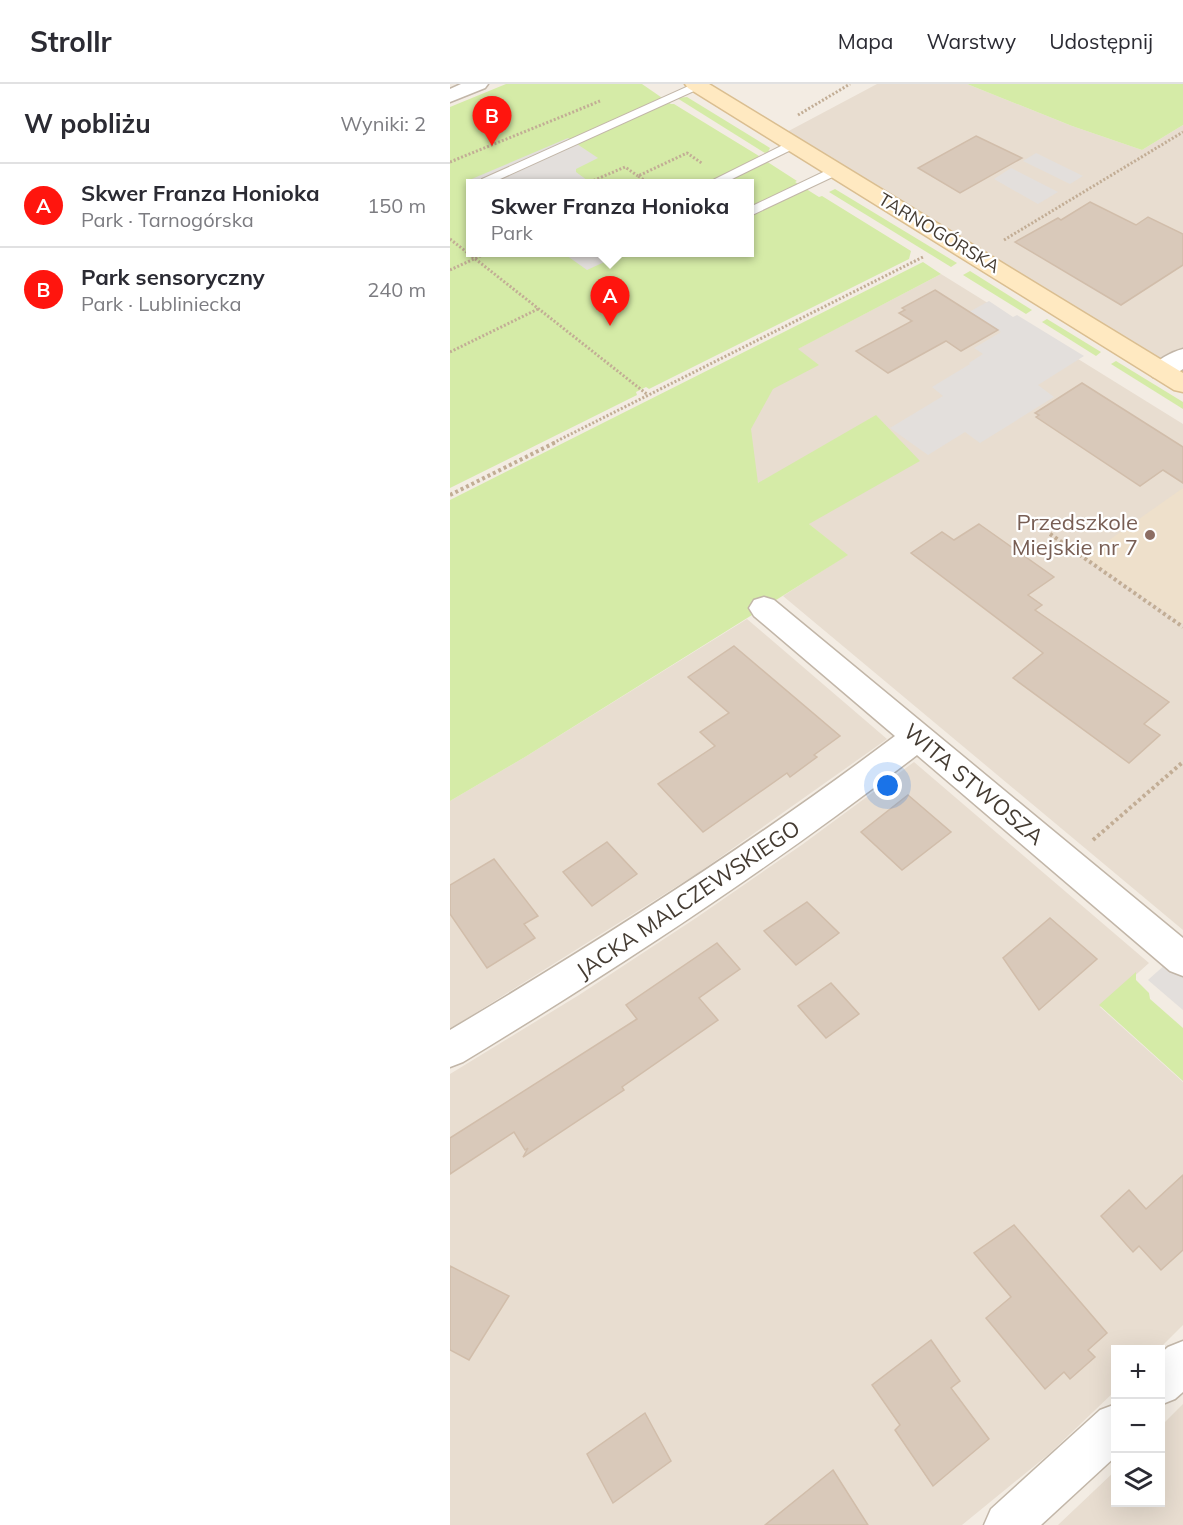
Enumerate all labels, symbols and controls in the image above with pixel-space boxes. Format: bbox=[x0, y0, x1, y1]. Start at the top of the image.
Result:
text: Strollr bbox=[30, 24, 112, 59]
text: Mapa bbox=[838, 28, 893, 54]
text: Warstwy bbox=[926, 28, 1016, 54]
text: Udostępnij bbox=[1049, 28, 1153, 54]
pin: B bbox=[472, 97, 512, 146]
text: W pobliżu bbox=[24, 107, 151, 140]
text: Wyniki: 2 bbox=[340, 111, 426, 136]
text: Skwer Franza Honioka bbox=[81, 179, 320, 207]
popup bbox=[466, 179, 754, 257]
street label: TARNOGÓRSKA bbox=[874, 187, 1004, 278]
text: Skwer Franza Honioka bbox=[491, 192, 729, 220]
text: A bbox=[36, 193, 51, 218]
text: 150 m bbox=[367, 193, 426, 218]
text: Park · Tarnogórska bbox=[81, 207, 254, 232]
text: Park bbox=[491, 220, 533, 245]
text: Park sensoryczny bbox=[81, 263, 265, 291]
pin: A bbox=[590, 276, 630, 326]
text: B bbox=[37, 277, 50, 302]
text: 240 m bbox=[367, 277, 426, 302]
text: Park · Lubliniecka bbox=[81, 291, 241, 316]
place label: Przedszkole Miejskie nr 7 bbox=[1012, 508, 1138, 561]
marker: Przedszkole Miejskie nr 7 bbox=[1143, 528, 1157, 542]
street label: WITA STWOSZA bbox=[898, 717, 1050, 851]
your location bbox=[873, 771, 902, 800]
street label: JACKA MALCZEWSKIEGO bbox=[571, 814, 805, 984]
map controls bbox=[1111, 1345, 1165, 1507]
button: + bbox=[1111, 1345, 1165, 1399]
button: − bbox=[1111, 1399, 1165, 1453]
button: layers bbox=[1111, 1453, 1165, 1507]

